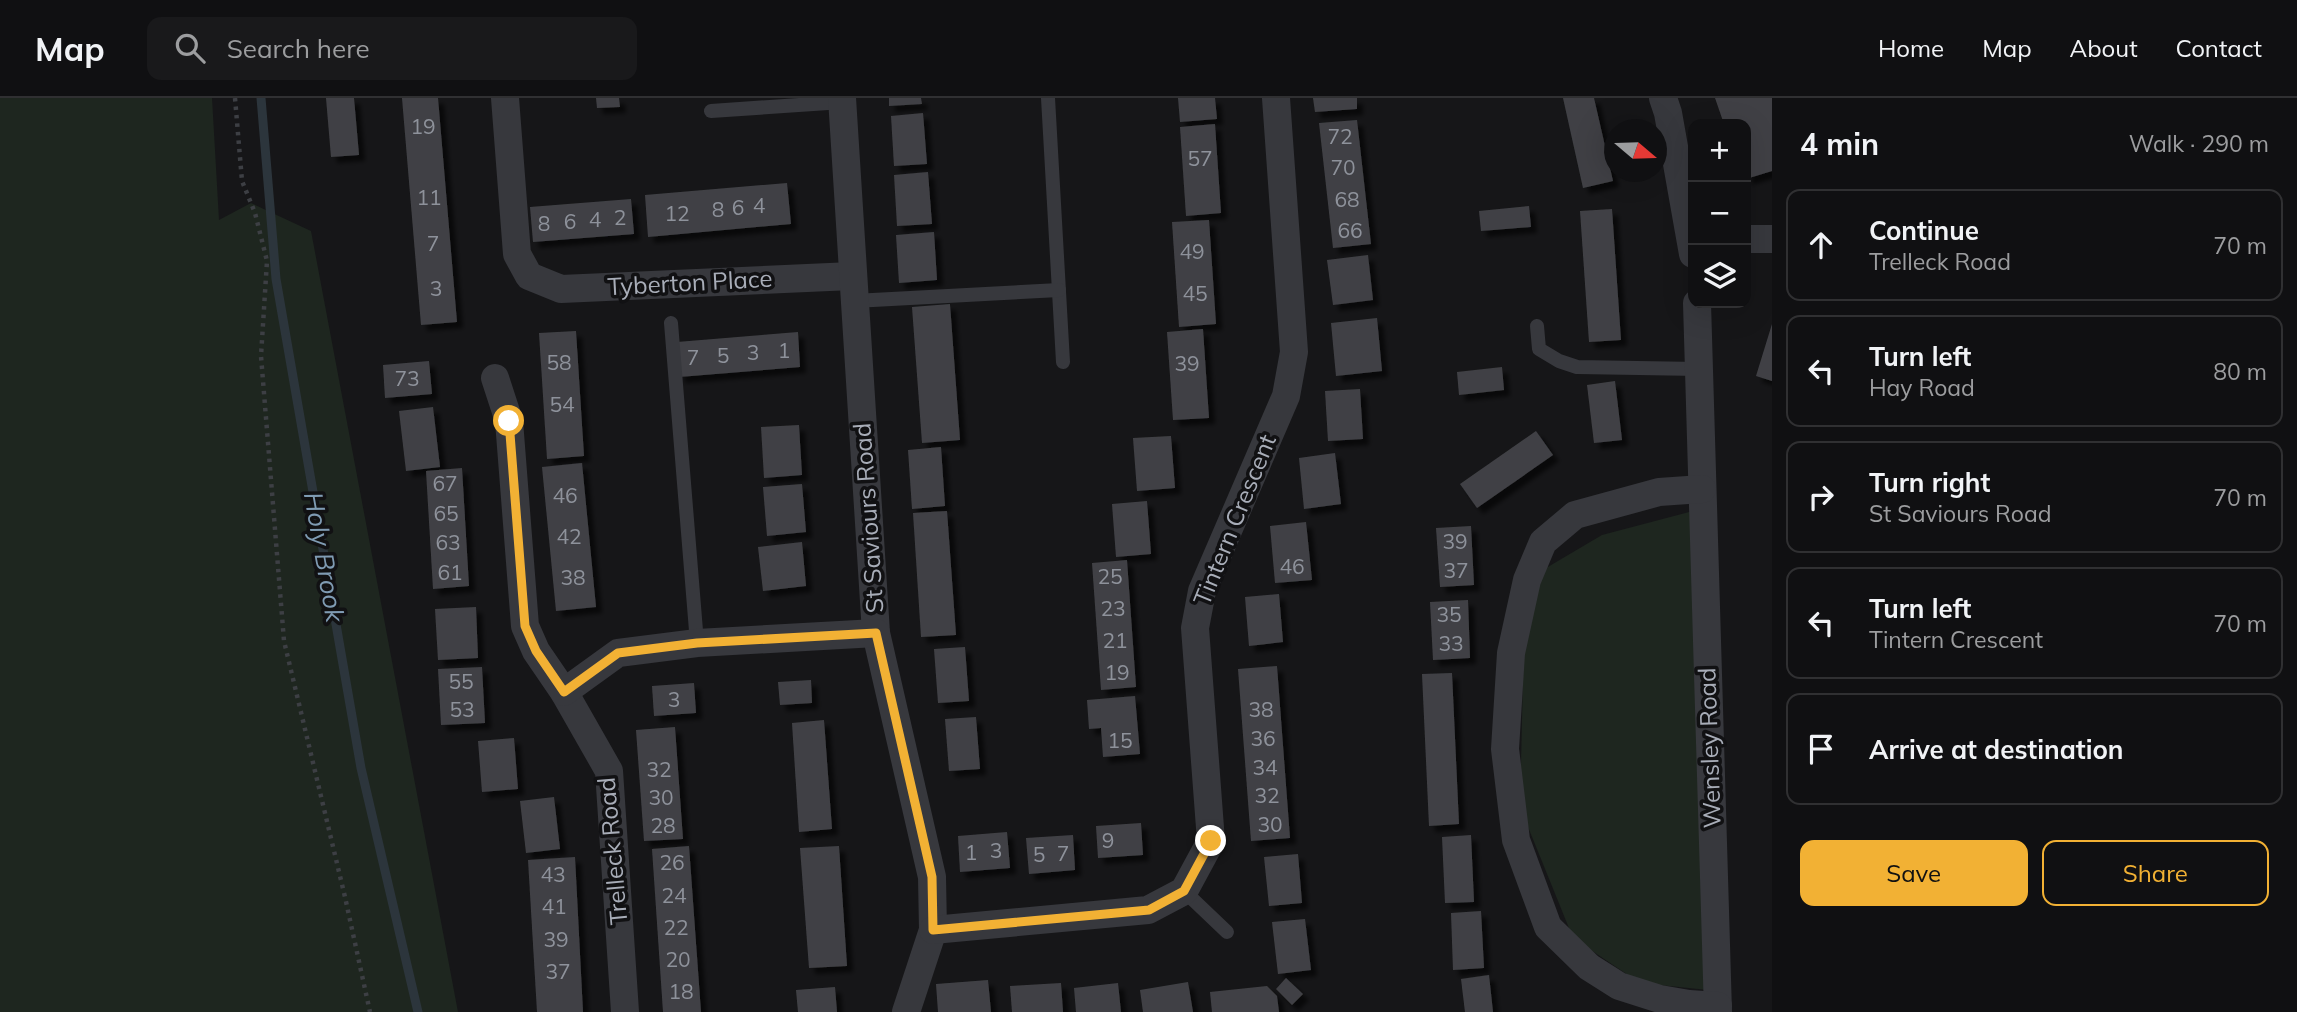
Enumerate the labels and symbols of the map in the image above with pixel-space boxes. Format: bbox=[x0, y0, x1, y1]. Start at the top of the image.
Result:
house number: 19 bbox=[410, 113, 436, 139]
north arrow bbox=[1604, 119, 1667, 182]
house number: 72 bbox=[1327, 123, 1353, 149]
house number: 57 bbox=[1187, 145, 1213, 171]
house number: 70 bbox=[1330, 154, 1356, 180]
house number: 11 bbox=[416, 184, 442, 210]
house number: 68 bbox=[1334, 186, 1360, 212]
house number: 4 bbox=[753, 192, 766, 218]
house number: 6 bbox=[732, 194, 744, 220]
house number: 8 bbox=[712, 196, 724, 222]
house number: 12 bbox=[664, 200, 690, 226]
house number: 2 bbox=[614, 204, 626, 230]
house number: 4 bbox=[589, 206, 602, 232]
house number: 6 bbox=[564, 208, 576, 234]
house number: 8 bbox=[538, 210, 550, 236]
house number: 66 bbox=[1337, 217, 1363, 243]
house number: 7 bbox=[427, 230, 439, 256]
house number: 49 bbox=[1179, 238, 1205, 264]
street label: Tyberton Place bbox=[607, 263, 773, 301]
house number: 3 bbox=[430, 275, 442, 301]
house number: 45 bbox=[1182, 280, 1208, 306]
house number: 1 bbox=[778, 337, 790, 363]
house number: 3 bbox=[747, 339, 759, 365]
house number: 5 bbox=[717, 342, 729, 368]
house number: 7 bbox=[687, 344, 699, 370]
house number: 58 bbox=[546, 349, 572, 375]
house number: 39 bbox=[1174, 350, 1200, 376]
house number: 73 bbox=[394, 365, 420, 391]
house number: 54 bbox=[549, 391, 575, 417]
route start bbox=[493, 405, 524, 436]
street label: St Saviours Road bbox=[846, 422, 890, 614]
street label: Tintern Crescent bbox=[1186, 430, 1282, 610]
house number: 67 bbox=[432, 470, 458, 496]
house number: 46 bbox=[552, 482, 578, 508]
water label: Holy Brook bbox=[297, 489, 352, 625]
house number: 65 bbox=[433, 500, 459, 526]
house number: 42 bbox=[556, 523, 582, 549]
house number: 39 bbox=[1442, 528, 1468, 554]
house number: 63 bbox=[435, 529, 461, 555]
house number: 46 bbox=[1279, 553, 1305, 579]
house number: 37 bbox=[1443, 557, 1469, 583]
house number: 61 bbox=[437, 559, 463, 585]
house number: 25 bbox=[1097, 563, 1123, 589]
house number: 38 bbox=[560, 564, 586, 590]
house number: 23 bbox=[1100, 595, 1126, 621]
house number: 35 bbox=[1436, 601, 1462, 627]
house number: 21 bbox=[1102, 627, 1128, 653]
house number: 33 bbox=[1438, 630, 1464, 656]
house number: 19 bbox=[1104, 659, 1130, 685]
street label: Wensley Road bbox=[1691, 667, 1727, 829]
house number: 55 bbox=[448, 668, 474, 694]
house number: 3 bbox=[668, 686, 680, 712]
house number: 53 bbox=[449, 696, 475, 722]
house number: 38 bbox=[1248, 696, 1274, 722]
house number: 36 bbox=[1250, 725, 1276, 751]
house number: 15 bbox=[1107, 727, 1133, 753]
house number: 34 bbox=[1252, 754, 1278, 780]
house number: 32 bbox=[646, 756, 672, 782]
street label: Trelleck Road bbox=[591, 776, 633, 926]
house number: 32 bbox=[1254, 782, 1280, 808]
house number: 30 bbox=[648, 784, 674, 810]
house number: 30 bbox=[1257, 811, 1283, 837]
house number: 28 bbox=[650, 812, 676, 838]
route end bbox=[1195, 825, 1226, 856]
house number: 9 bbox=[1102, 827, 1114, 853]
house number: 3 bbox=[990, 837, 1002, 863]
house number: 1 bbox=[965, 839, 977, 865]
house number: 7 bbox=[1057, 840, 1069, 866]
house number: 5 bbox=[1033, 841, 1045, 867]
house number: 26 bbox=[659, 849, 685, 875]
house number: 43 bbox=[540, 861, 566, 887]
house number: 24 bbox=[661, 882, 687, 908]
house number: 41 bbox=[541, 893, 567, 919]
house number: 22 bbox=[663, 914, 689, 940]
house number: 39 bbox=[543, 926, 569, 952]
house number: 20 bbox=[665, 946, 691, 972]
house number: 37 bbox=[545, 958, 571, 984]
house number: 18 bbox=[668, 978, 694, 1004]

